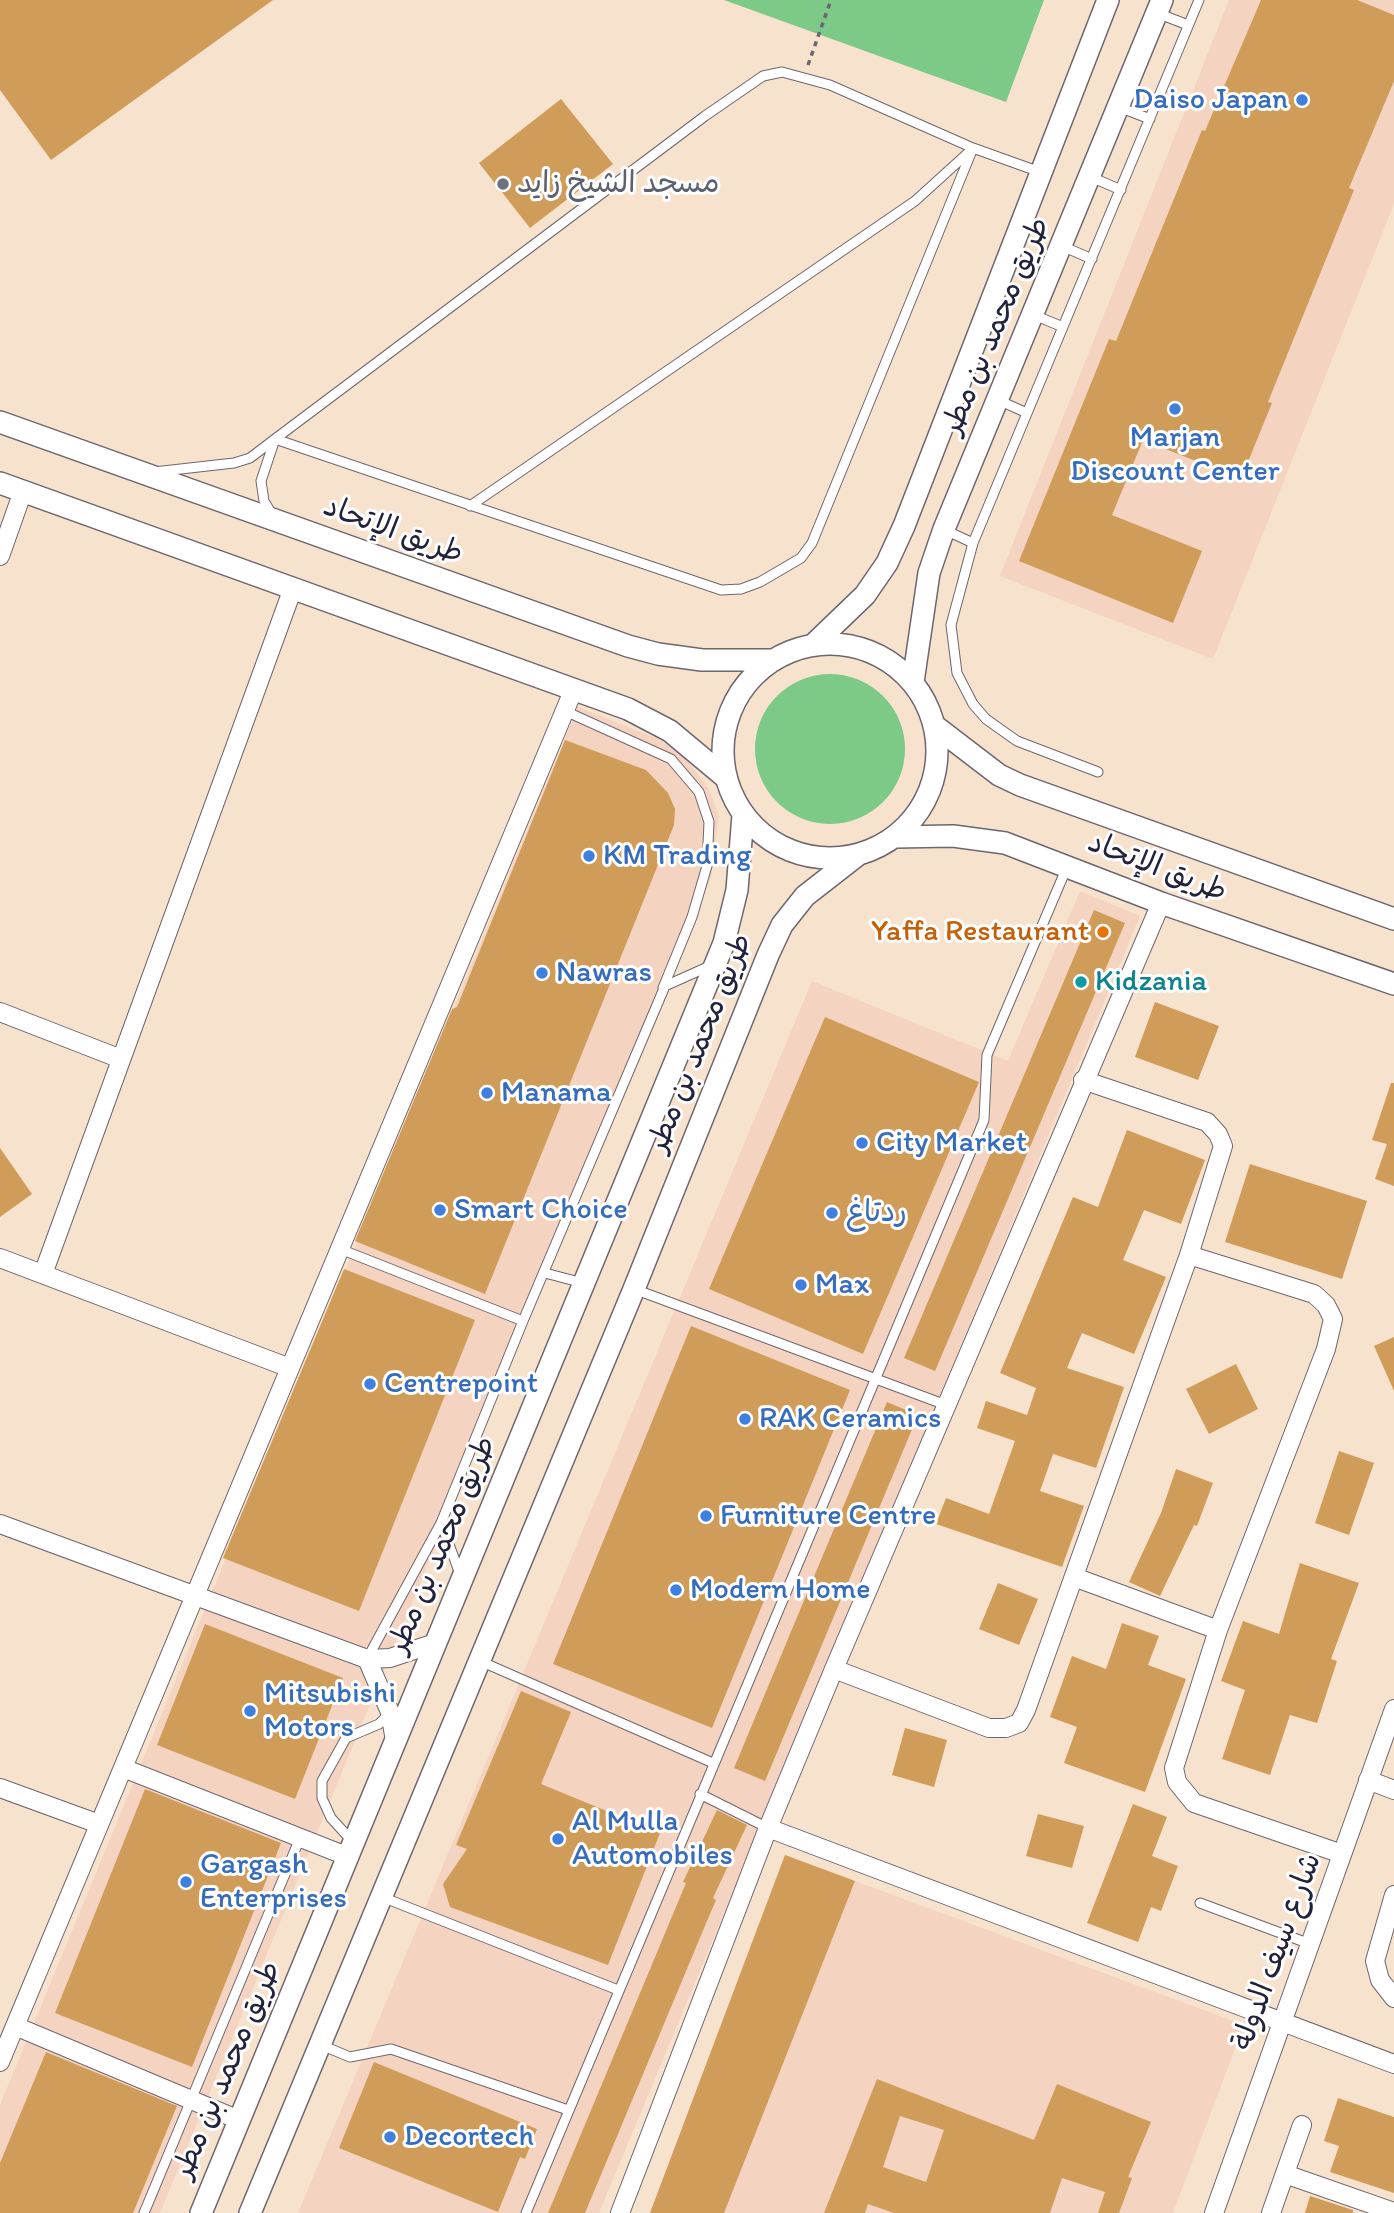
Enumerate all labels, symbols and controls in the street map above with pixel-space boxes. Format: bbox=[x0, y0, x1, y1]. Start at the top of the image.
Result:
place label: Daiso Japan bbox=[1133, 82, 1288, 118]
marker: Daiso Japan bbox=[1294, 92, 1310, 108]
place label: مسجد الشيخ زايد bbox=[517, 166, 719, 202]
marker: مسجد الشيخ زايد bbox=[495, 176, 511, 192]
street label: طريق محمد بن مطر bbox=[935, 212, 1059, 440]
marker: Marjan Discount Center bbox=[1167, 401, 1183, 417]
place label: Marjan Discount Center bbox=[1070, 420, 1280, 490]
street label: طريق اﻹتحاد bbox=[318, 489, 468, 573]
street label: طريق اﻹتحاد bbox=[1082, 825, 1232, 911]
place label: KM Trading bbox=[603, 838, 751, 874]
marker: KM Trading bbox=[581, 848, 597, 864]
place label: Yaffa Restaurant bbox=[871, 914, 1089, 950]
marker: Yaffa Restaurant bbox=[1095, 924, 1111, 940]
street label: طريق محمد بن مطر bbox=[641, 929, 761, 1157]
place label: Nawras bbox=[556, 955, 652, 991]
place label: Kidzania bbox=[1095, 964, 1207, 1000]
marker: Nawras bbox=[534, 965, 550, 981]
marker: Kidzania bbox=[1073, 974, 1089, 990]
place label: Manama bbox=[501, 1075, 612, 1111]
marker: Manama bbox=[479, 1085, 495, 1101]
place label: City Market bbox=[876, 1125, 1027, 1161]
marker: City Market bbox=[854, 1135, 870, 1151]
place label: Smart Choice bbox=[454, 1192, 628, 1228]
place label: ردتاغ bbox=[846, 1195, 907, 1231]
marker: Smart Choice bbox=[432, 1202, 448, 1218]
marker: ردتاغ bbox=[824, 1205, 840, 1221]
place label: Max bbox=[815, 1267, 869, 1303]
marker: Max bbox=[793, 1277, 809, 1293]
place label: Centrepoint bbox=[384, 1366, 538, 1402]
marker: Centrepoint bbox=[362, 1376, 378, 1392]
place label: RAK Ceramics bbox=[759, 1401, 941, 1437]
marker: RAK Ceramics bbox=[737, 1411, 753, 1427]
street label: طريق محمد بن مطر bbox=[381, 1431, 505, 1659]
place label: Furniture Centre bbox=[720, 1498, 936, 1534]
marker: Furniture Centre bbox=[698, 1508, 714, 1524]
place label: Modern Home bbox=[690, 1572, 870, 1608]
marker: Modern Home bbox=[668, 1582, 684, 1598]
place label: Mitsubishi Motors bbox=[264, 1676, 396, 1746]
marker: Mitsubishi Motors bbox=[242, 1703, 258, 1719]
place label: Al Mulla Automobiles bbox=[572, 1804, 733, 1874]
marker: Al Mulla Automobiles bbox=[550, 1831, 566, 1847]
place label: Gargash Enterprises bbox=[200, 1847, 347, 1918]
street label: شارع سيف الدولة bbox=[1226, 1848, 1330, 2056]
marker: Gargash Enterprises bbox=[178, 1874, 194, 1890]
street label: طريق محمد بن مطر bbox=[166, 1956, 290, 2184]
place label: Decortech bbox=[404, 2119, 534, 2155]
marker: Decortech bbox=[382, 2129, 398, 2145]

